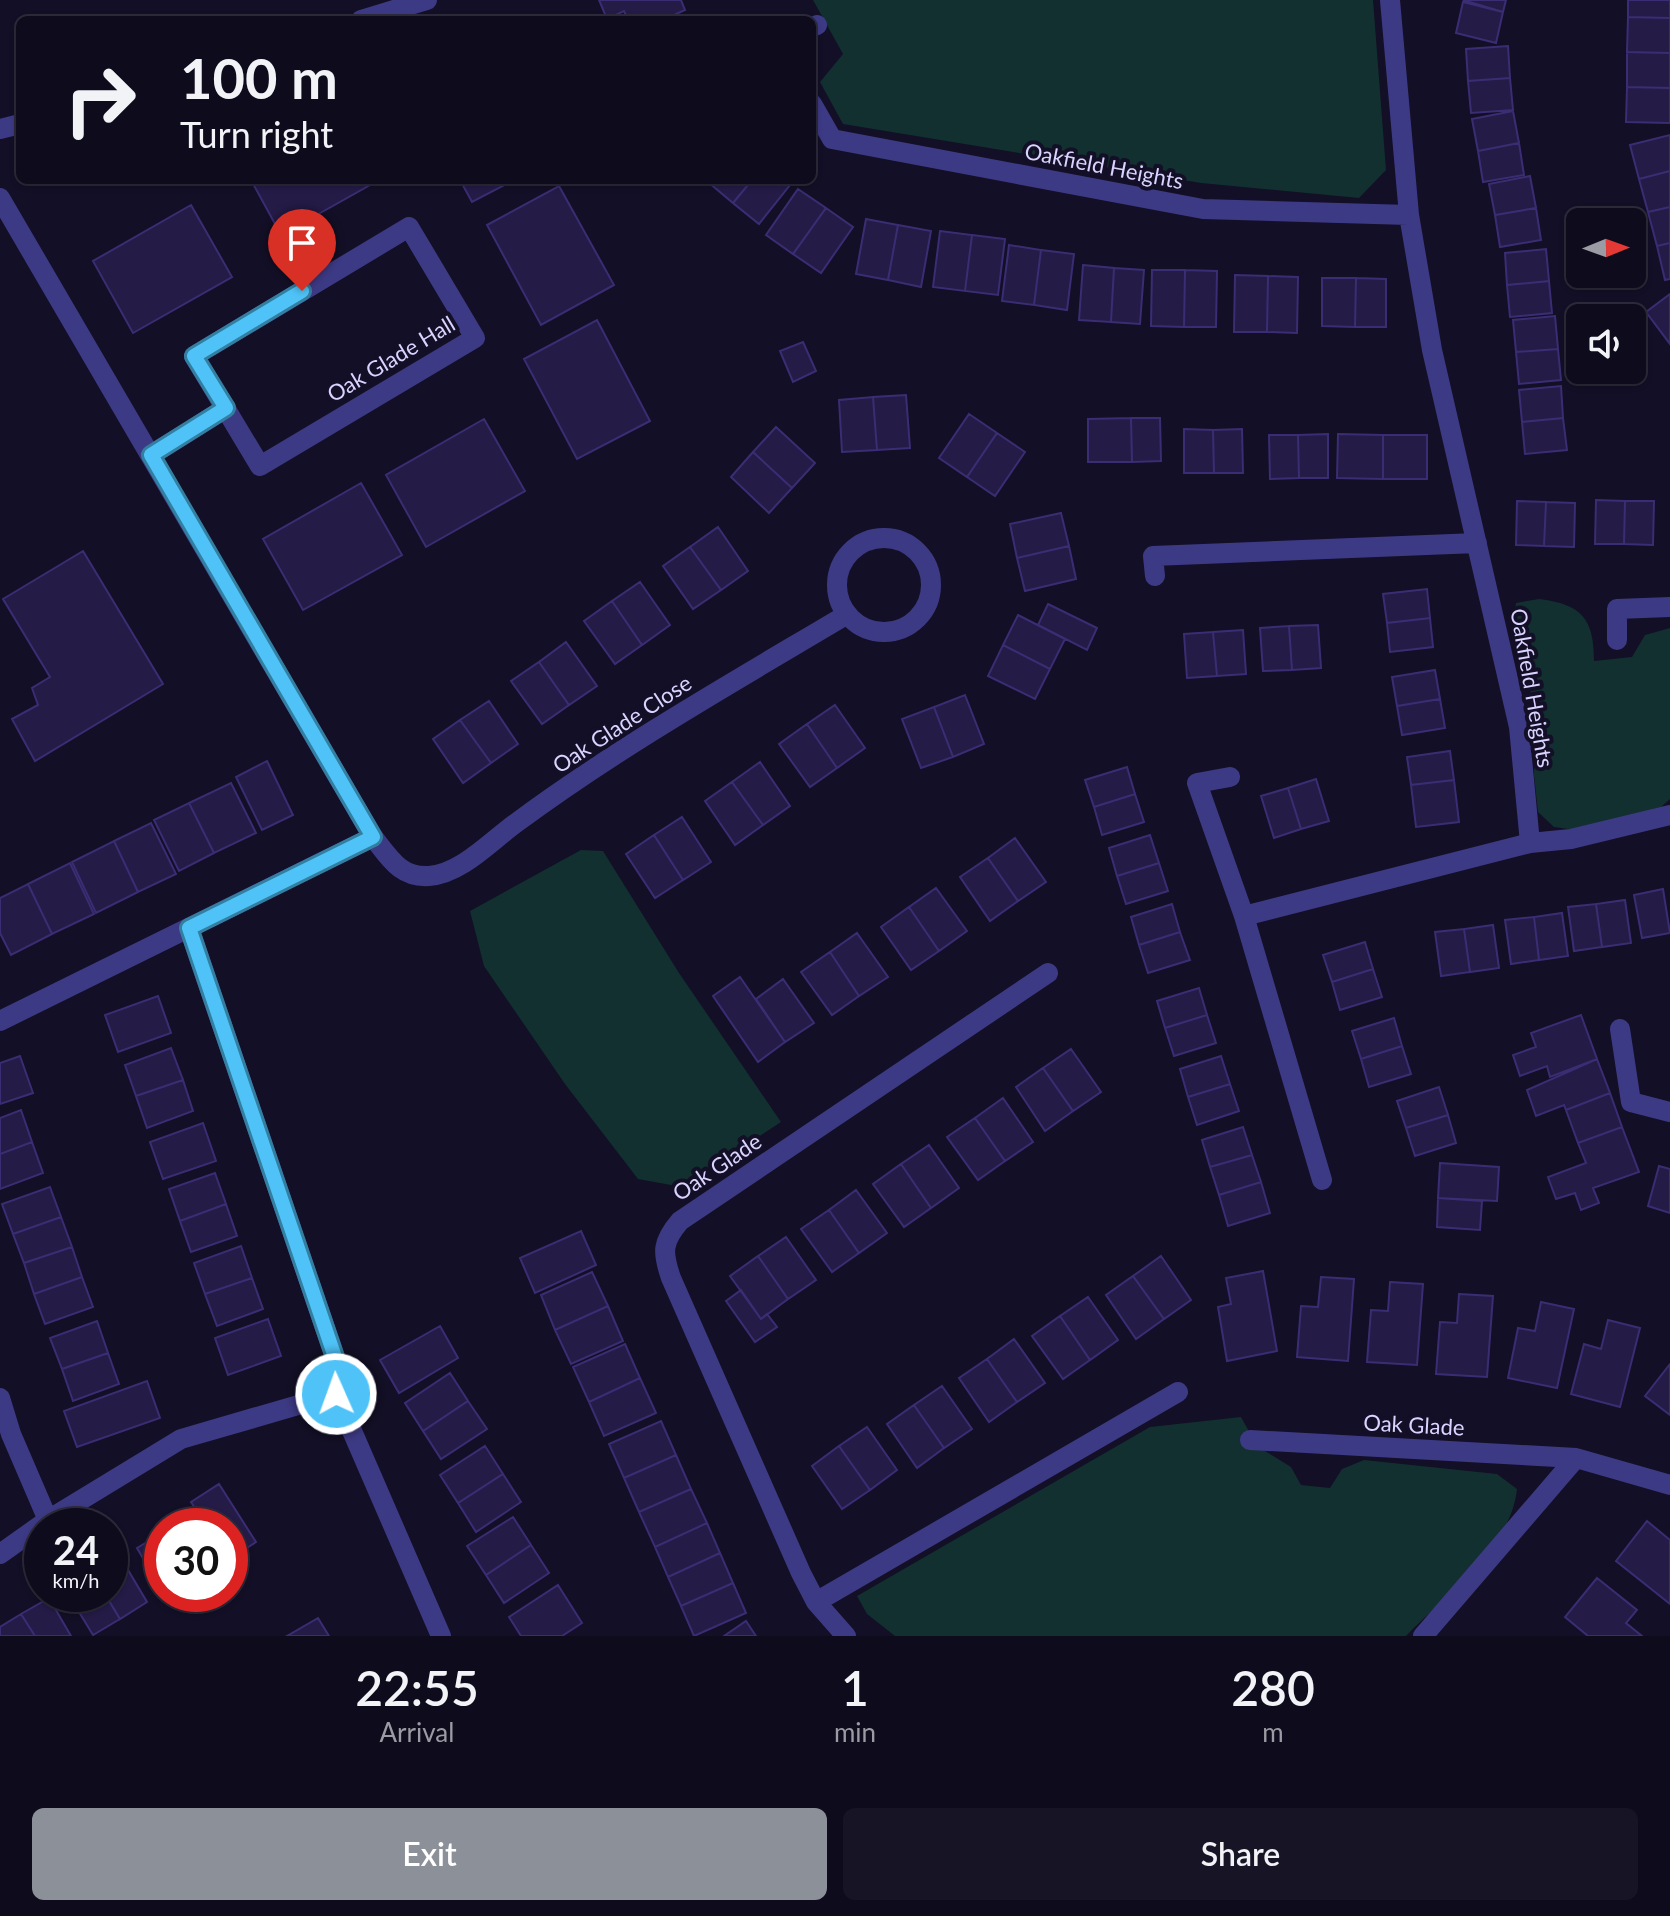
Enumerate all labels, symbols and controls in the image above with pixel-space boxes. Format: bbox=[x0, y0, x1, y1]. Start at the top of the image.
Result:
text: 100 m bbox=[180, 44, 338, 111]
icon: right bbox=[48, 48, 152, 152]
text: Turn right bbox=[180, 112, 333, 156]
street label: Oakfield Heights bbox=[1022, 137, 1186, 194]
north arrow bbox=[1566, 208, 1646, 288]
map controls bbox=[1566, 208, 1646, 384]
pin bbox=[268, 209, 336, 291]
icon: arrive bbox=[280, 221, 324, 265]
button: sound bbox=[1566, 304, 1646, 384]
street label: Oak Glade Hall bbox=[322, 310, 460, 407]
street label: Oakfield Heights bbox=[1505, 606, 1560, 770]
street label: Oak Glade Close bbox=[547, 669, 696, 779]
street label: Oak Glade bbox=[667, 1127, 766, 1206]
position arrow bbox=[294, 1352, 378, 1436]
street label: Oak Glade bbox=[1363, 1408, 1465, 1441]
speed limit sign: 30 bbox=[144, 1508, 248, 1612]
text: 24 bbox=[53, 1526, 99, 1574]
text: km/h bbox=[53, 1568, 99, 1592]
text: 22:55 bbox=[355, 1659, 479, 1716]
text: 1 bbox=[841, 1659, 869, 1716]
text: 280 bbox=[1231, 1659, 1315, 1716]
text: Arrival bbox=[380, 1716, 454, 1748]
text: min bbox=[834, 1716, 876, 1748]
text: m bbox=[1262, 1716, 1284, 1748]
button: Exit bbox=[32, 1808, 827, 1900]
button: Share bbox=[843, 1808, 1638, 1900]

